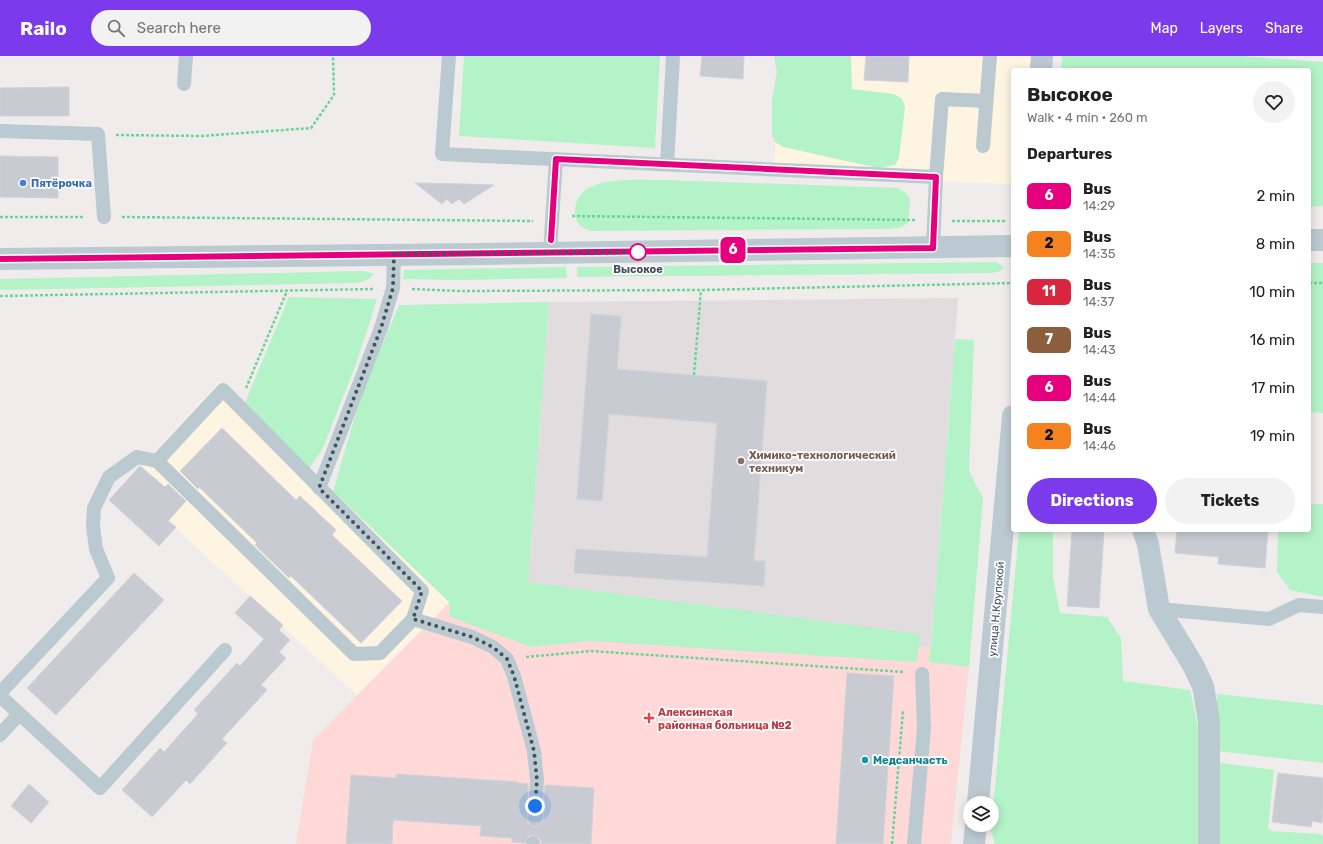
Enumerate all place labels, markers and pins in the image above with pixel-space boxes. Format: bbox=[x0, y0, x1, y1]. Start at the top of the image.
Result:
place label: Пятёрочка bbox=[31, 177, 92, 190]
marker: Пятёрочка bbox=[18, 178, 28, 188]
marker: Высокое bbox=[629, 243, 647, 261]
place label: Высокое bbox=[613, 263, 663, 276]
place label: Химико-технологический техникум bbox=[749, 449, 896, 475]
marker: Химико-технологический техникум bbox=[736, 456, 746, 466]
place label: Алексинская районная больница №2 bbox=[658, 706, 792, 732]
marker: Алексинская районная больница №2 bbox=[643, 712, 655, 724]
place label: Медсанчасть bbox=[873, 754, 948, 767]
marker: Медсанчасть bbox=[860, 755, 870, 765]

